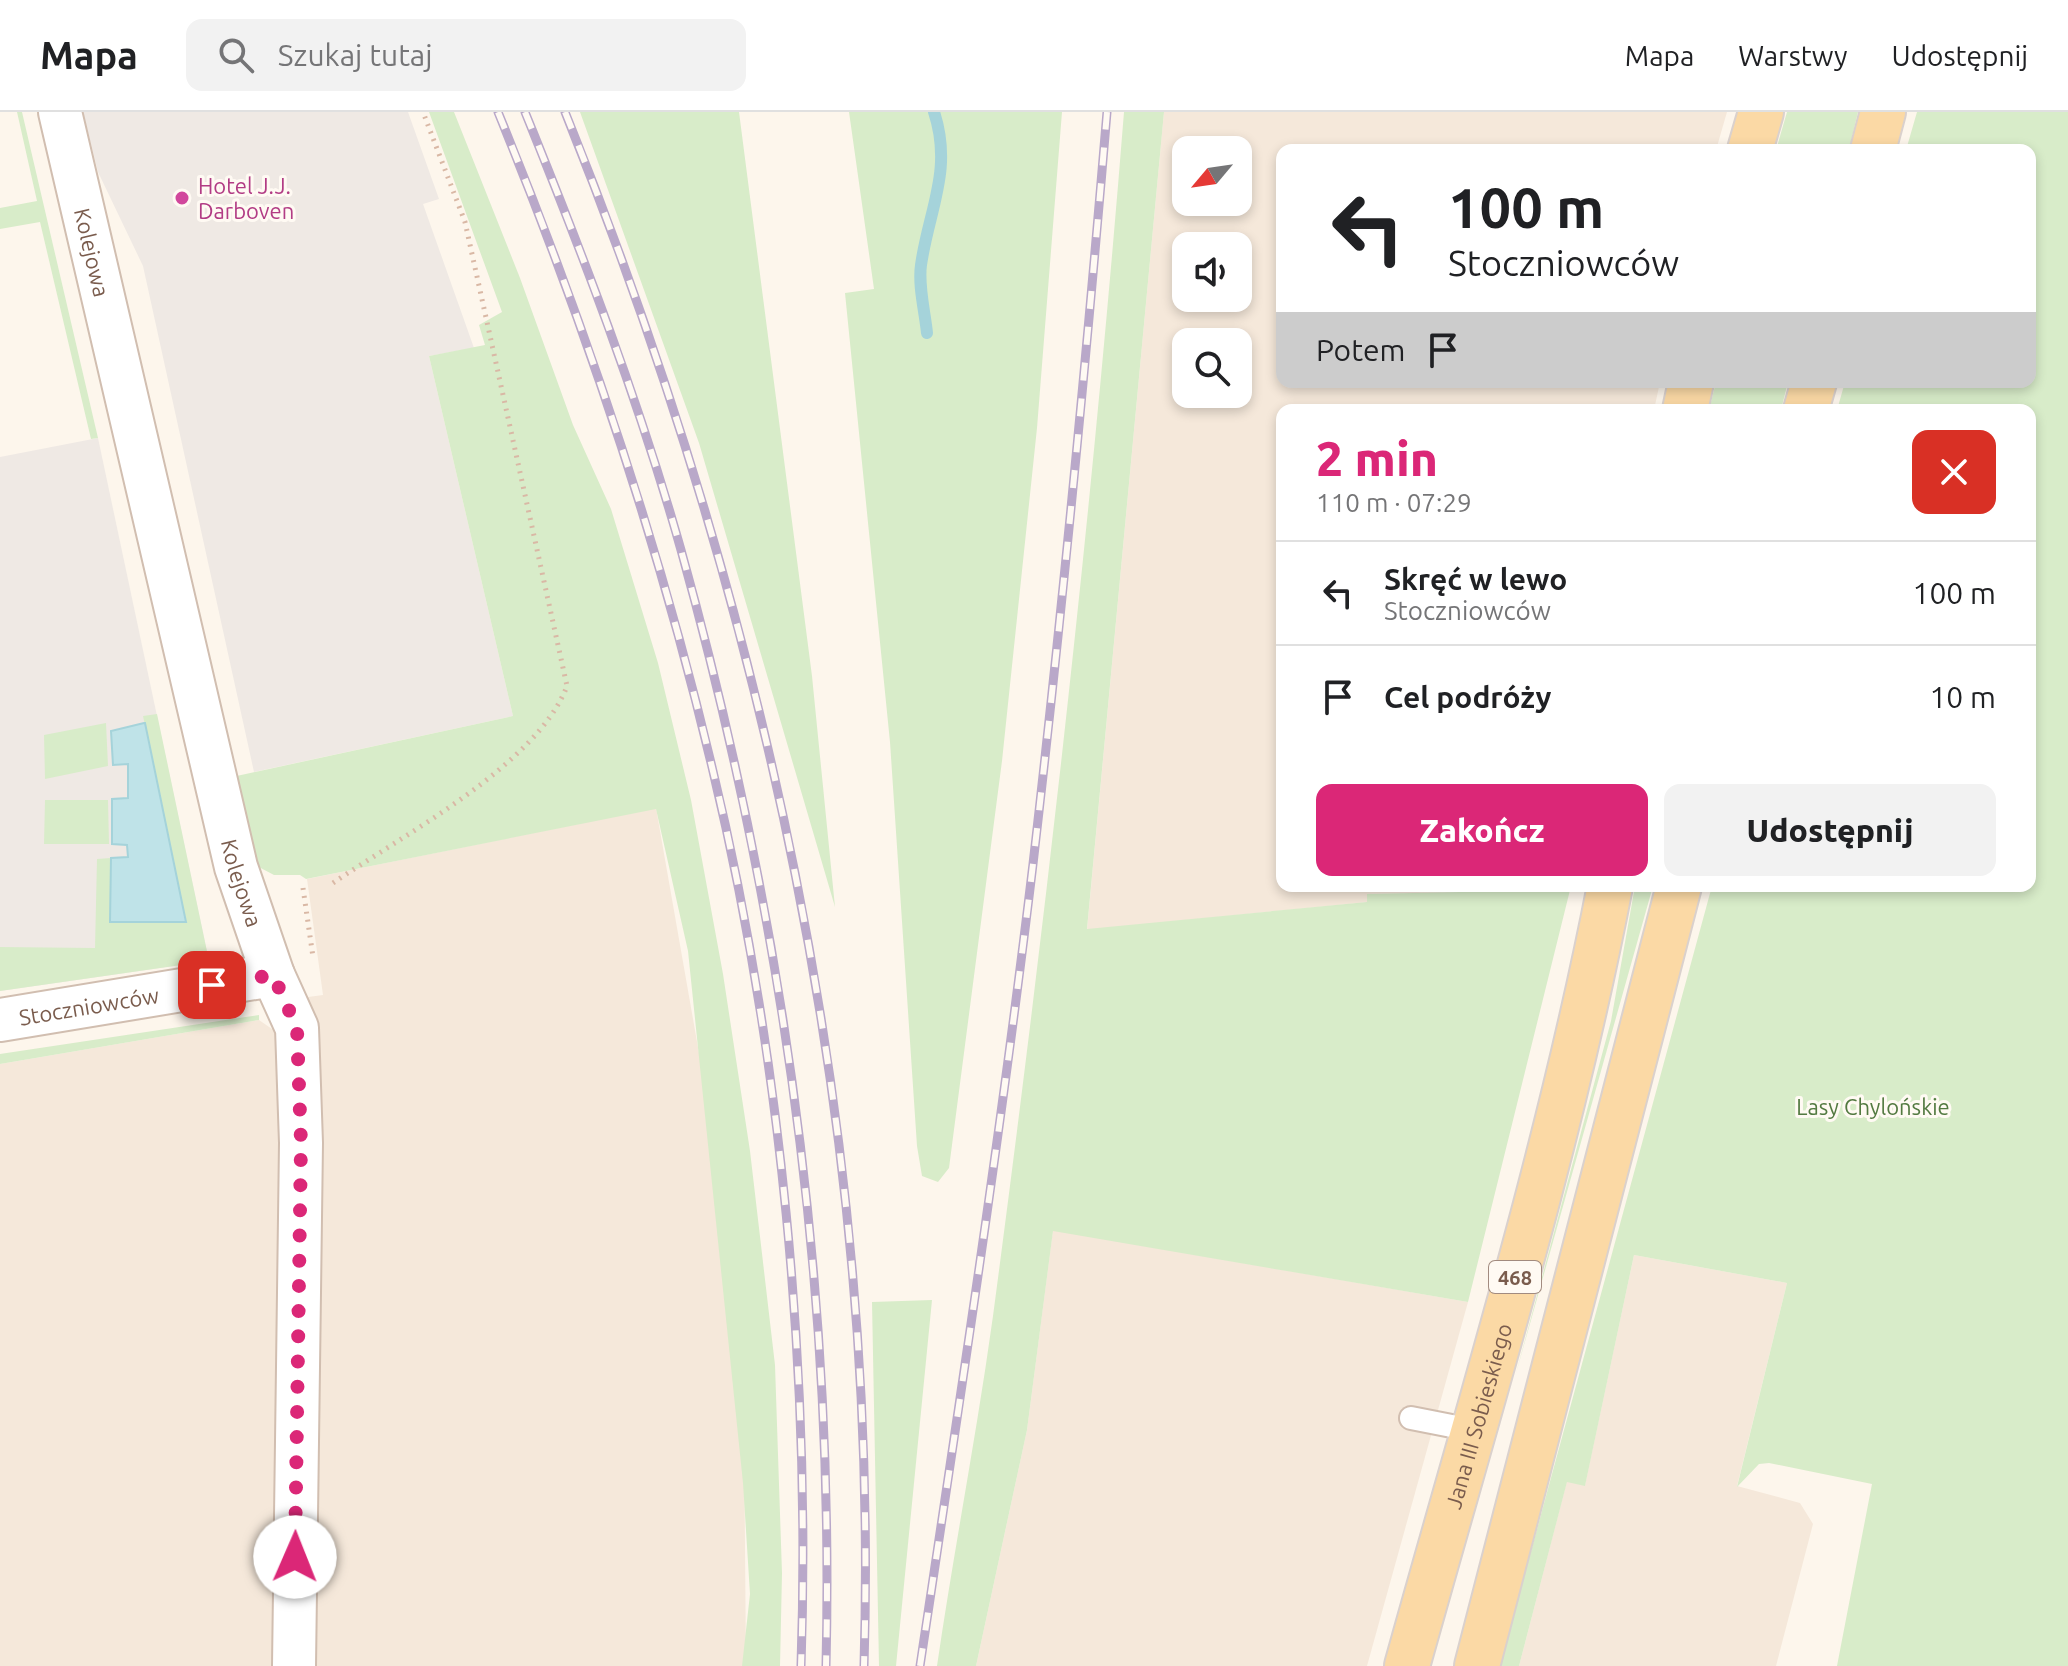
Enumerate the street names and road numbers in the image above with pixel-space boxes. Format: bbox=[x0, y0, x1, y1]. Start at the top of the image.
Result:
street label: Kolejowa bbox=[70, 205, 115, 299]
street label: Kolejowa bbox=[217, 836, 268, 930]
street label: Stoczniowców bbox=[17, 982, 161, 1029]
road number: 468 bbox=[1489, 1261, 1541, 1293]
street label: Jana III Sobieskiego bbox=[1440, 1320, 1516, 1511]

